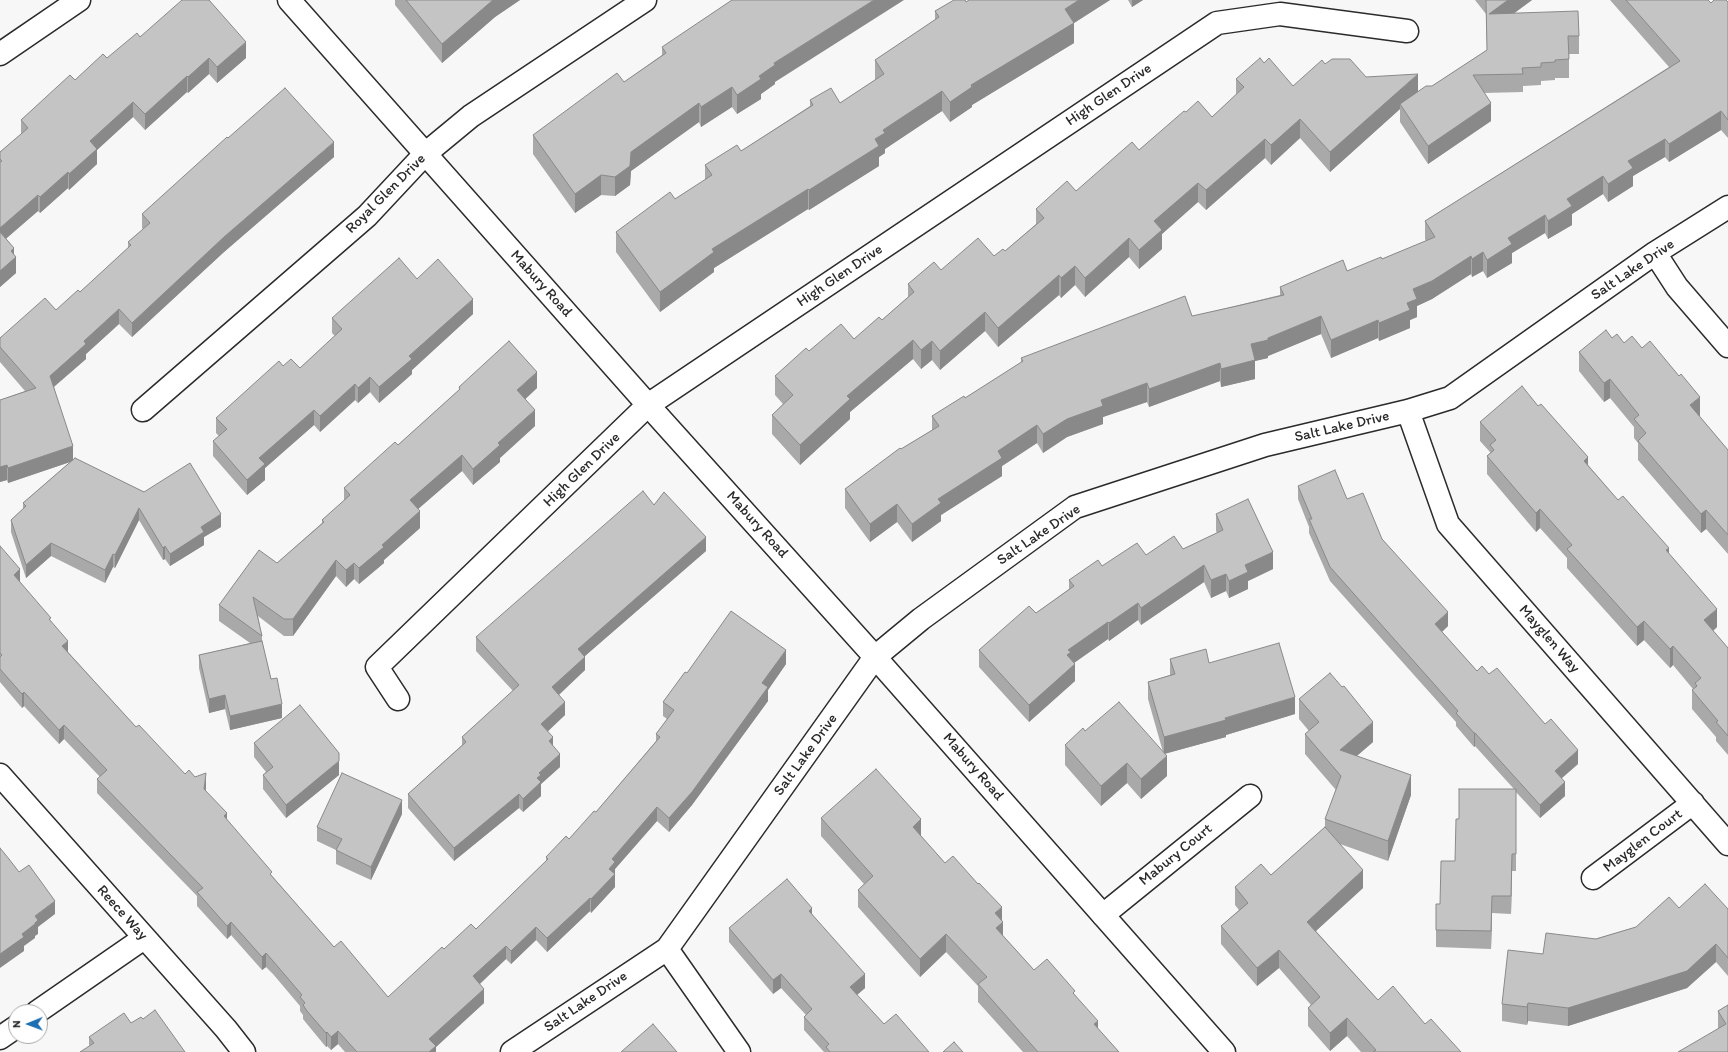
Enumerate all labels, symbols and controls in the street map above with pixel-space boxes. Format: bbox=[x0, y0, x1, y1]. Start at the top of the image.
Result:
street label: High Glen Drive bbox=[1063, 60, 1155, 130]
street label: Royal Glen Drive bbox=[342, 150, 430, 238]
street label: Salt Lake Drive bbox=[1588, 235, 1678, 305]
street label: High Glen Drive bbox=[794, 241, 886, 311]
street label: Mabury Road bbox=[506, 247, 576, 321]
street label: Salt Lake Drive bbox=[1293, 407, 1391, 447]
street label: High Glen Drive bbox=[540, 429, 624, 511]
street label: Mabury Road bbox=[722, 488, 792, 562]
street label: Salt Lake Drive bbox=[994, 500, 1084, 570]
street label: Mayglen Way bbox=[1515, 601, 1583, 677]
street label: Salt Lake Drive bbox=[770, 711, 842, 799]
street label: Mabury Road bbox=[939, 729, 1007, 805]
street label: Mayglen Court bbox=[1600, 805, 1686, 877]
street label: Mabury Court bbox=[1136, 820, 1216, 890]
street label: Reece Way bbox=[93, 882, 151, 944]
street label: Salt Lake Drive bbox=[541, 967, 631, 1037]
north arrow bbox=[8, 1004, 48, 1044]
text: N bbox=[10, 1020, 23, 1028]

